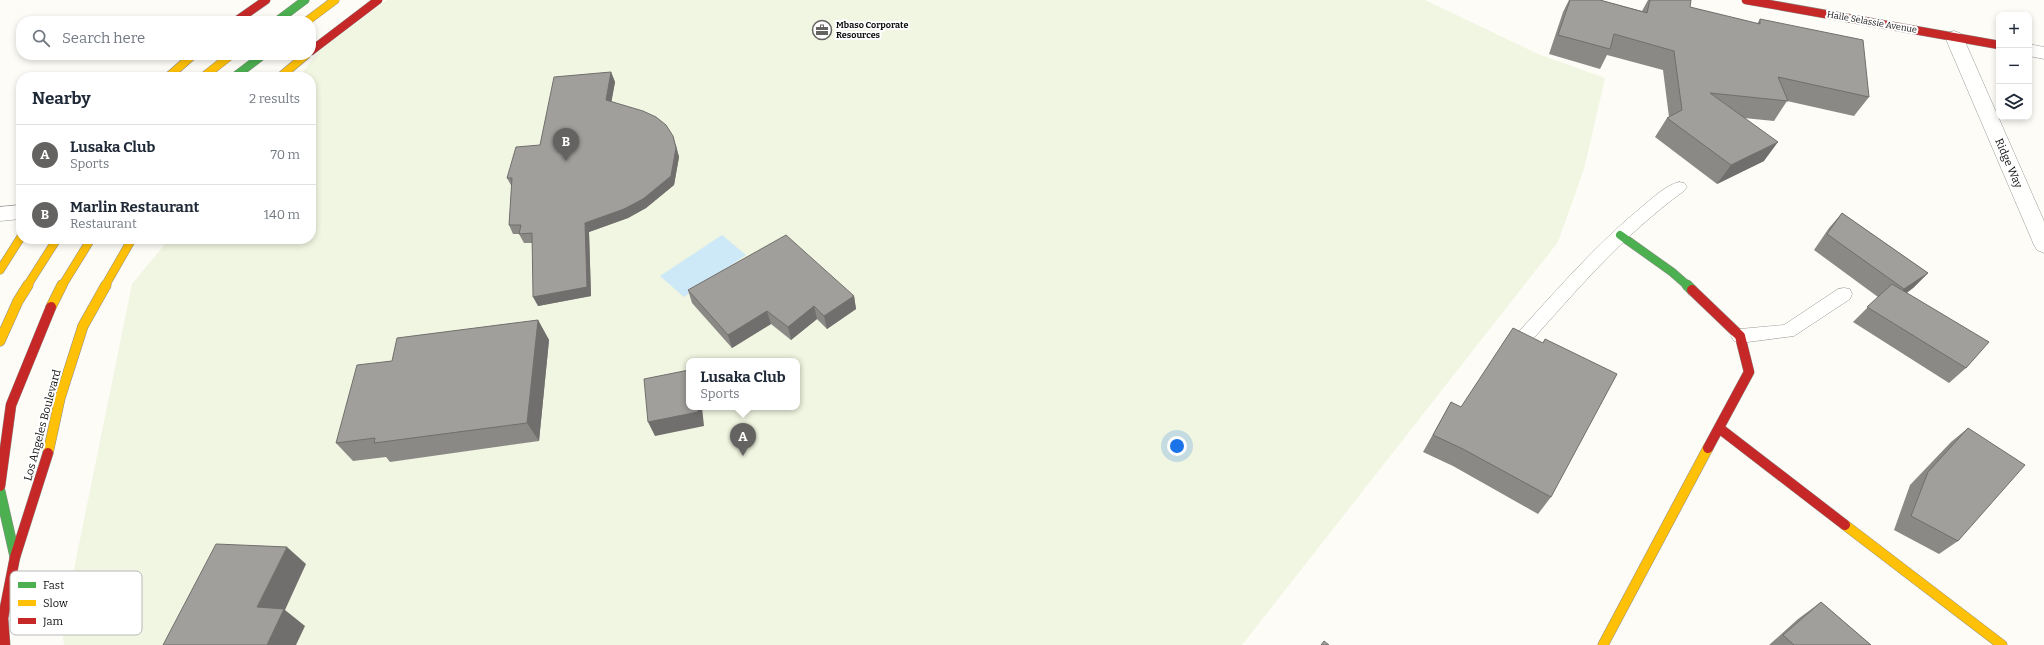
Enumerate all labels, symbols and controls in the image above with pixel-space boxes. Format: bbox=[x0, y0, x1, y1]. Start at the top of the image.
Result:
street label: Haile Selassie Avenue bbox=[1826, 9, 1918, 35]
map controls bbox=[1996, 12, 2032, 120]
button: + bbox=[1996, 12, 2032, 48]
search box bbox=[16, 16, 316, 60]
office icon: Mbaso Corporate Resources bbox=[811, 19, 833, 41]
place label: Mbaso Corporate Resources bbox=[836, 20, 908, 40]
icon: search bbox=[30, 27, 52, 49]
text: Search here bbox=[62, 29, 145, 47]
button: − bbox=[1996, 48, 2032, 84]
button: layers bbox=[1996, 84, 2032, 120]
text: Nearby bbox=[32, 88, 91, 109]
text: 2 results bbox=[249, 91, 300, 106]
pin: B bbox=[553, 128, 579, 161]
street label: Ridge Way bbox=[1992, 136, 2025, 190]
text: Lusaka Club bbox=[70, 138, 155, 156]
text: A bbox=[40, 147, 50, 162]
text: 70 m bbox=[270, 147, 300, 162]
text: Sports bbox=[70, 156, 109, 171]
text: Marlin Restaurant bbox=[70, 198, 200, 216]
text: B bbox=[41, 207, 49, 222]
text: 140 m bbox=[264, 207, 300, 222]
text: Restaurant bbox=[70, 216, 137, 231]
popup bbox=[686, 358, 800, 410]
street label: Los Angeles Boulevard bbox=[21, 368, 64, 482]
text: Lusaka Club bbox=[700, 368, 786, 386]
text: Sports bbox=[700, 386, 740, 401]
pin: A bbox=[730, 423, 756, 456]
your location bbox=[1167, 436, 1187, 456]
legend bbox=[10, 571, 142, 635]
text: Fast bbox=[43, 579, 64, 592]
text: Slow bbox=[43, 597, 68, 610]
text: Jam bbox=[42, 615, 63, 628]

